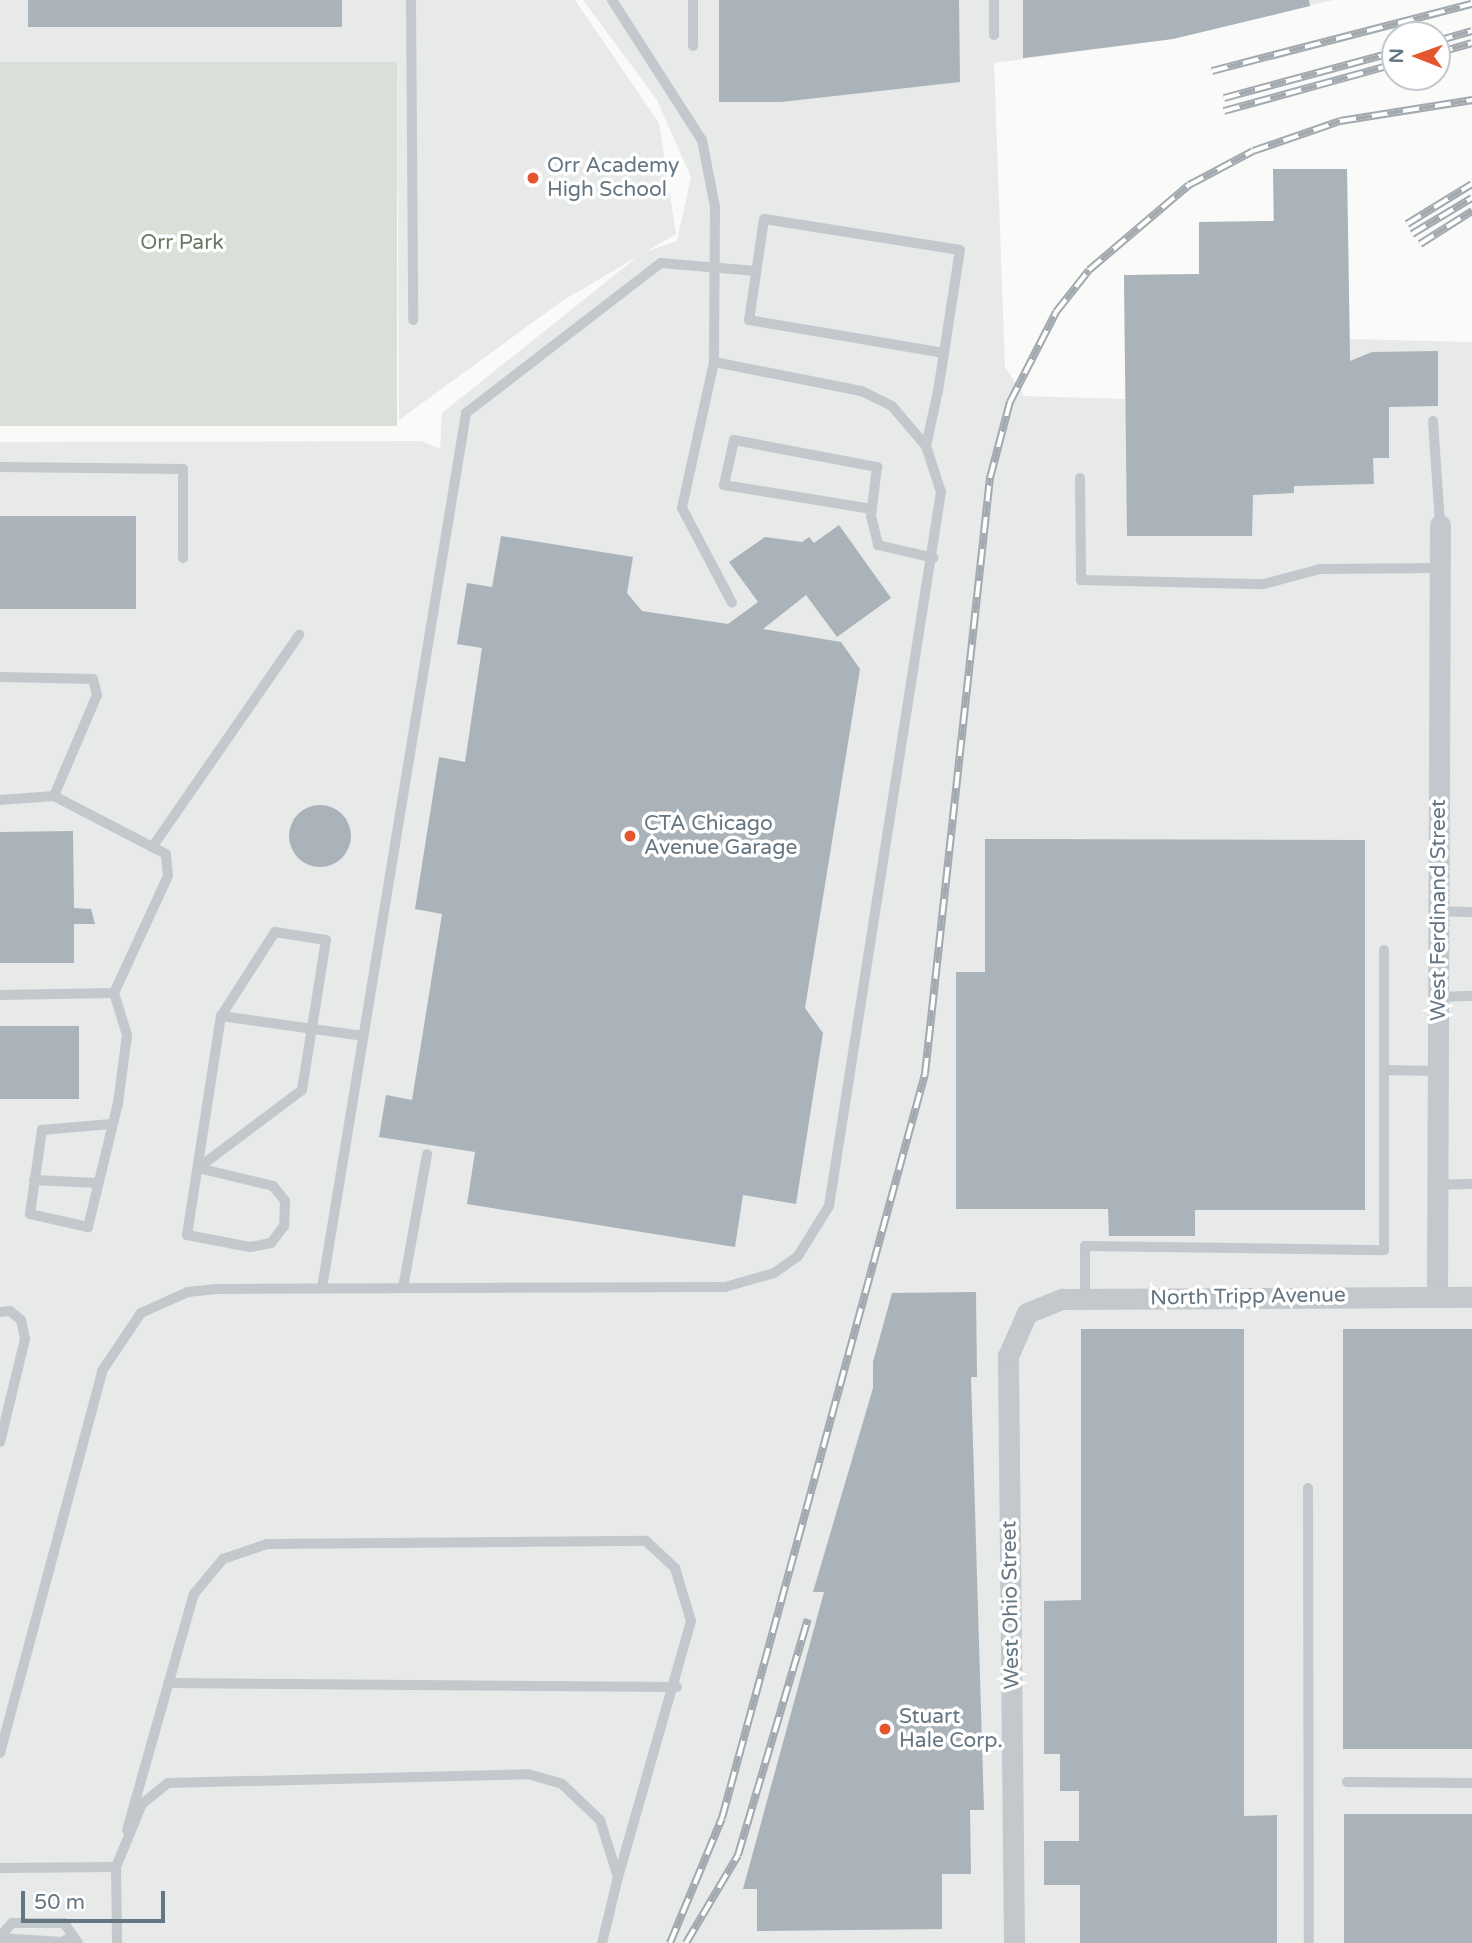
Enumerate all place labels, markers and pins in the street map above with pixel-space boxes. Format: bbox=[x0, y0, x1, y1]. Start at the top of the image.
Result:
place label: Orr Academy High School bbox=[547, 153, 679, 203]
marker: Orr Academy High School bbox=[525, 170, 541, 186]
place label: CTA Chicago Avenue Garage bbox=[644, 811, 797, 861]
marker: CTA Chicago Avenue Garage bbox=[622, 828, 638, 844]
place label: Stuart Hale Corp. bbox=[899, 1704, 1003, 1754]
marker: Stuart Hale Corp. bbox=[877, 1721, 893, 1737]

